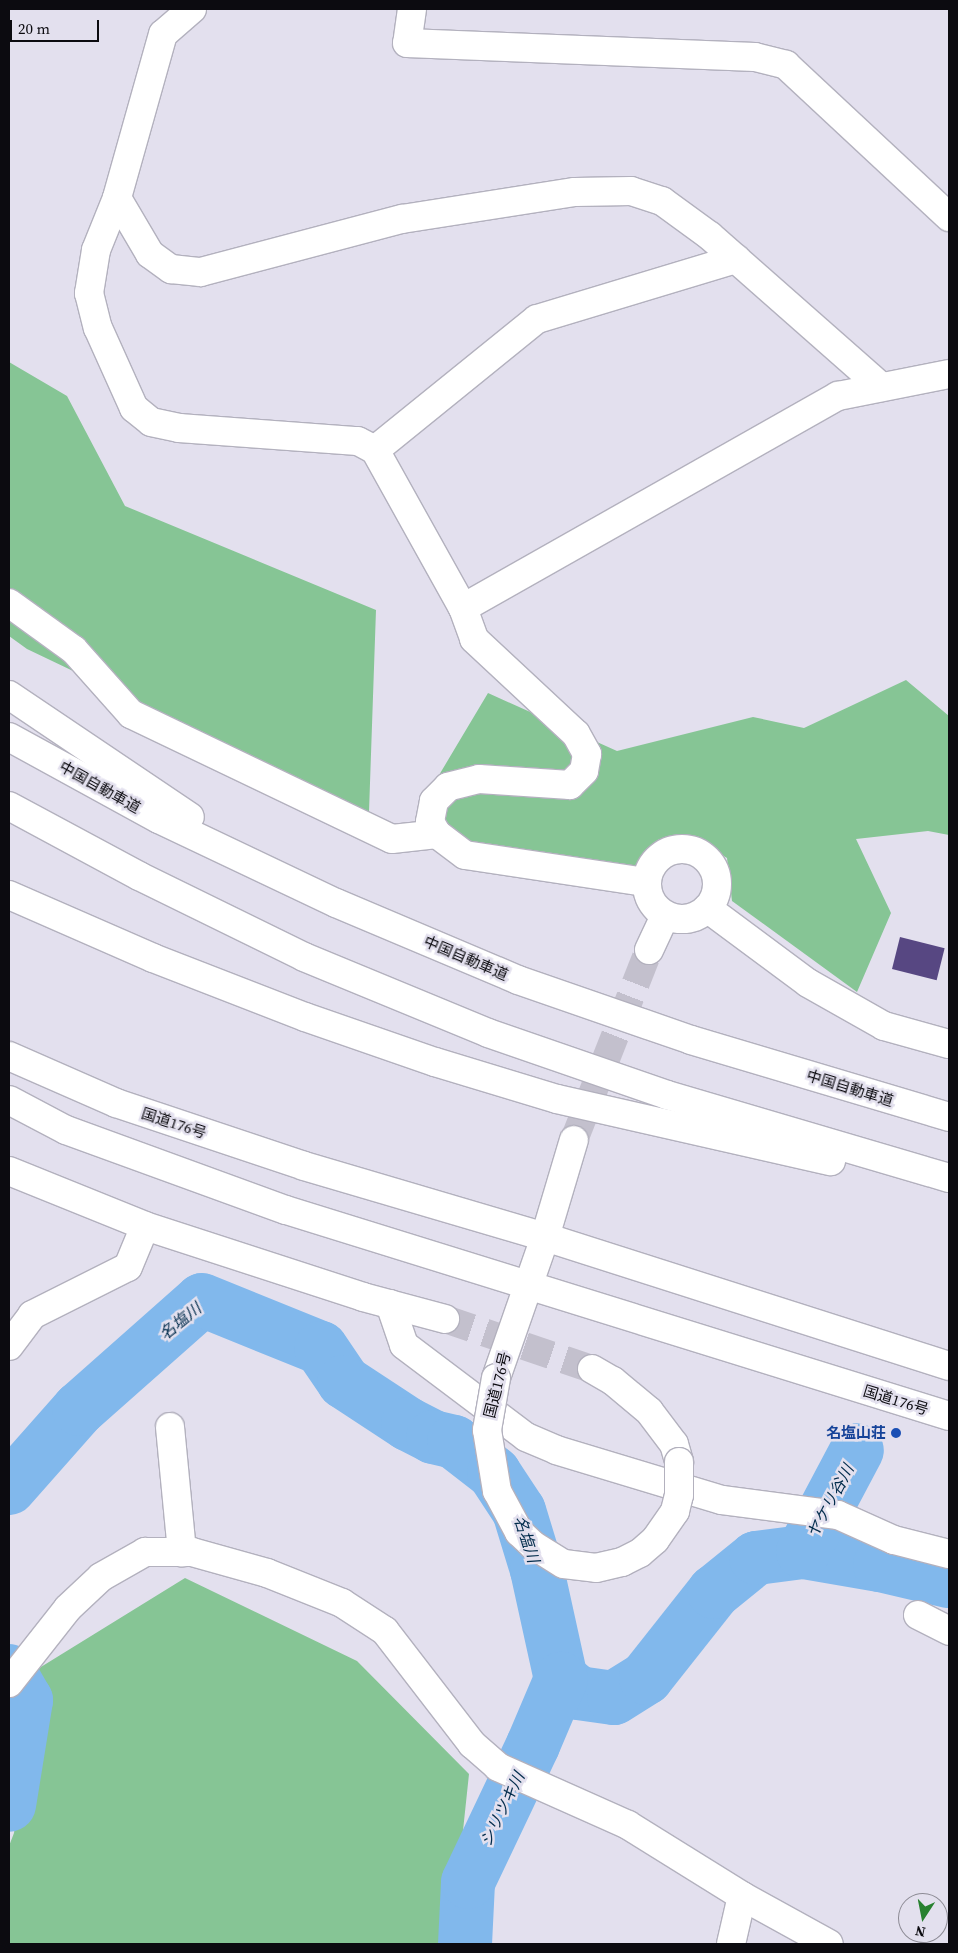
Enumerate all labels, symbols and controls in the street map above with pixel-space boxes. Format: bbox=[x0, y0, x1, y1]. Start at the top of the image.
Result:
scale bar bbox=[12, 10, 101, 42]
text: 20 m bbox=[18, 18, 50, 39]
street label: 中国自動車道 bbox=[56, 757, 144, 817]
street label: 中国自動車道 bbox=[421, 932, 511, 984]
street label: 中国自動車道 bbox=[804, 1066, 896, 1110]
street label: 国道176号 bbox=[139, 1104, 209, 1142]
water label: 名塩川 bbox=[155, 1298, 205, 1344]
street label: 国道176号 bbox=[480, 1350, 514, 1420]
street label: 国道176号 bbox=[861, 1382, 931, 1418]
place label: 名塩山荘 bbox=[826, 1424, 886, 1442]
marker: 名塩山荘 bbox=[890, 1427, 902, 1439]
water label: ヤケリ谷川 bbox=[803, 1461, 857, 1541]
water label: 名塩川 bbox=[510, 1513, 544, 1565]
water label: シリツキ川 bbox=[476, 1769, 528, 1849]
north arrow bbox=[898, 1893, 948, 1943]
text: N bbox=[913, 1921, 927, 1943]

